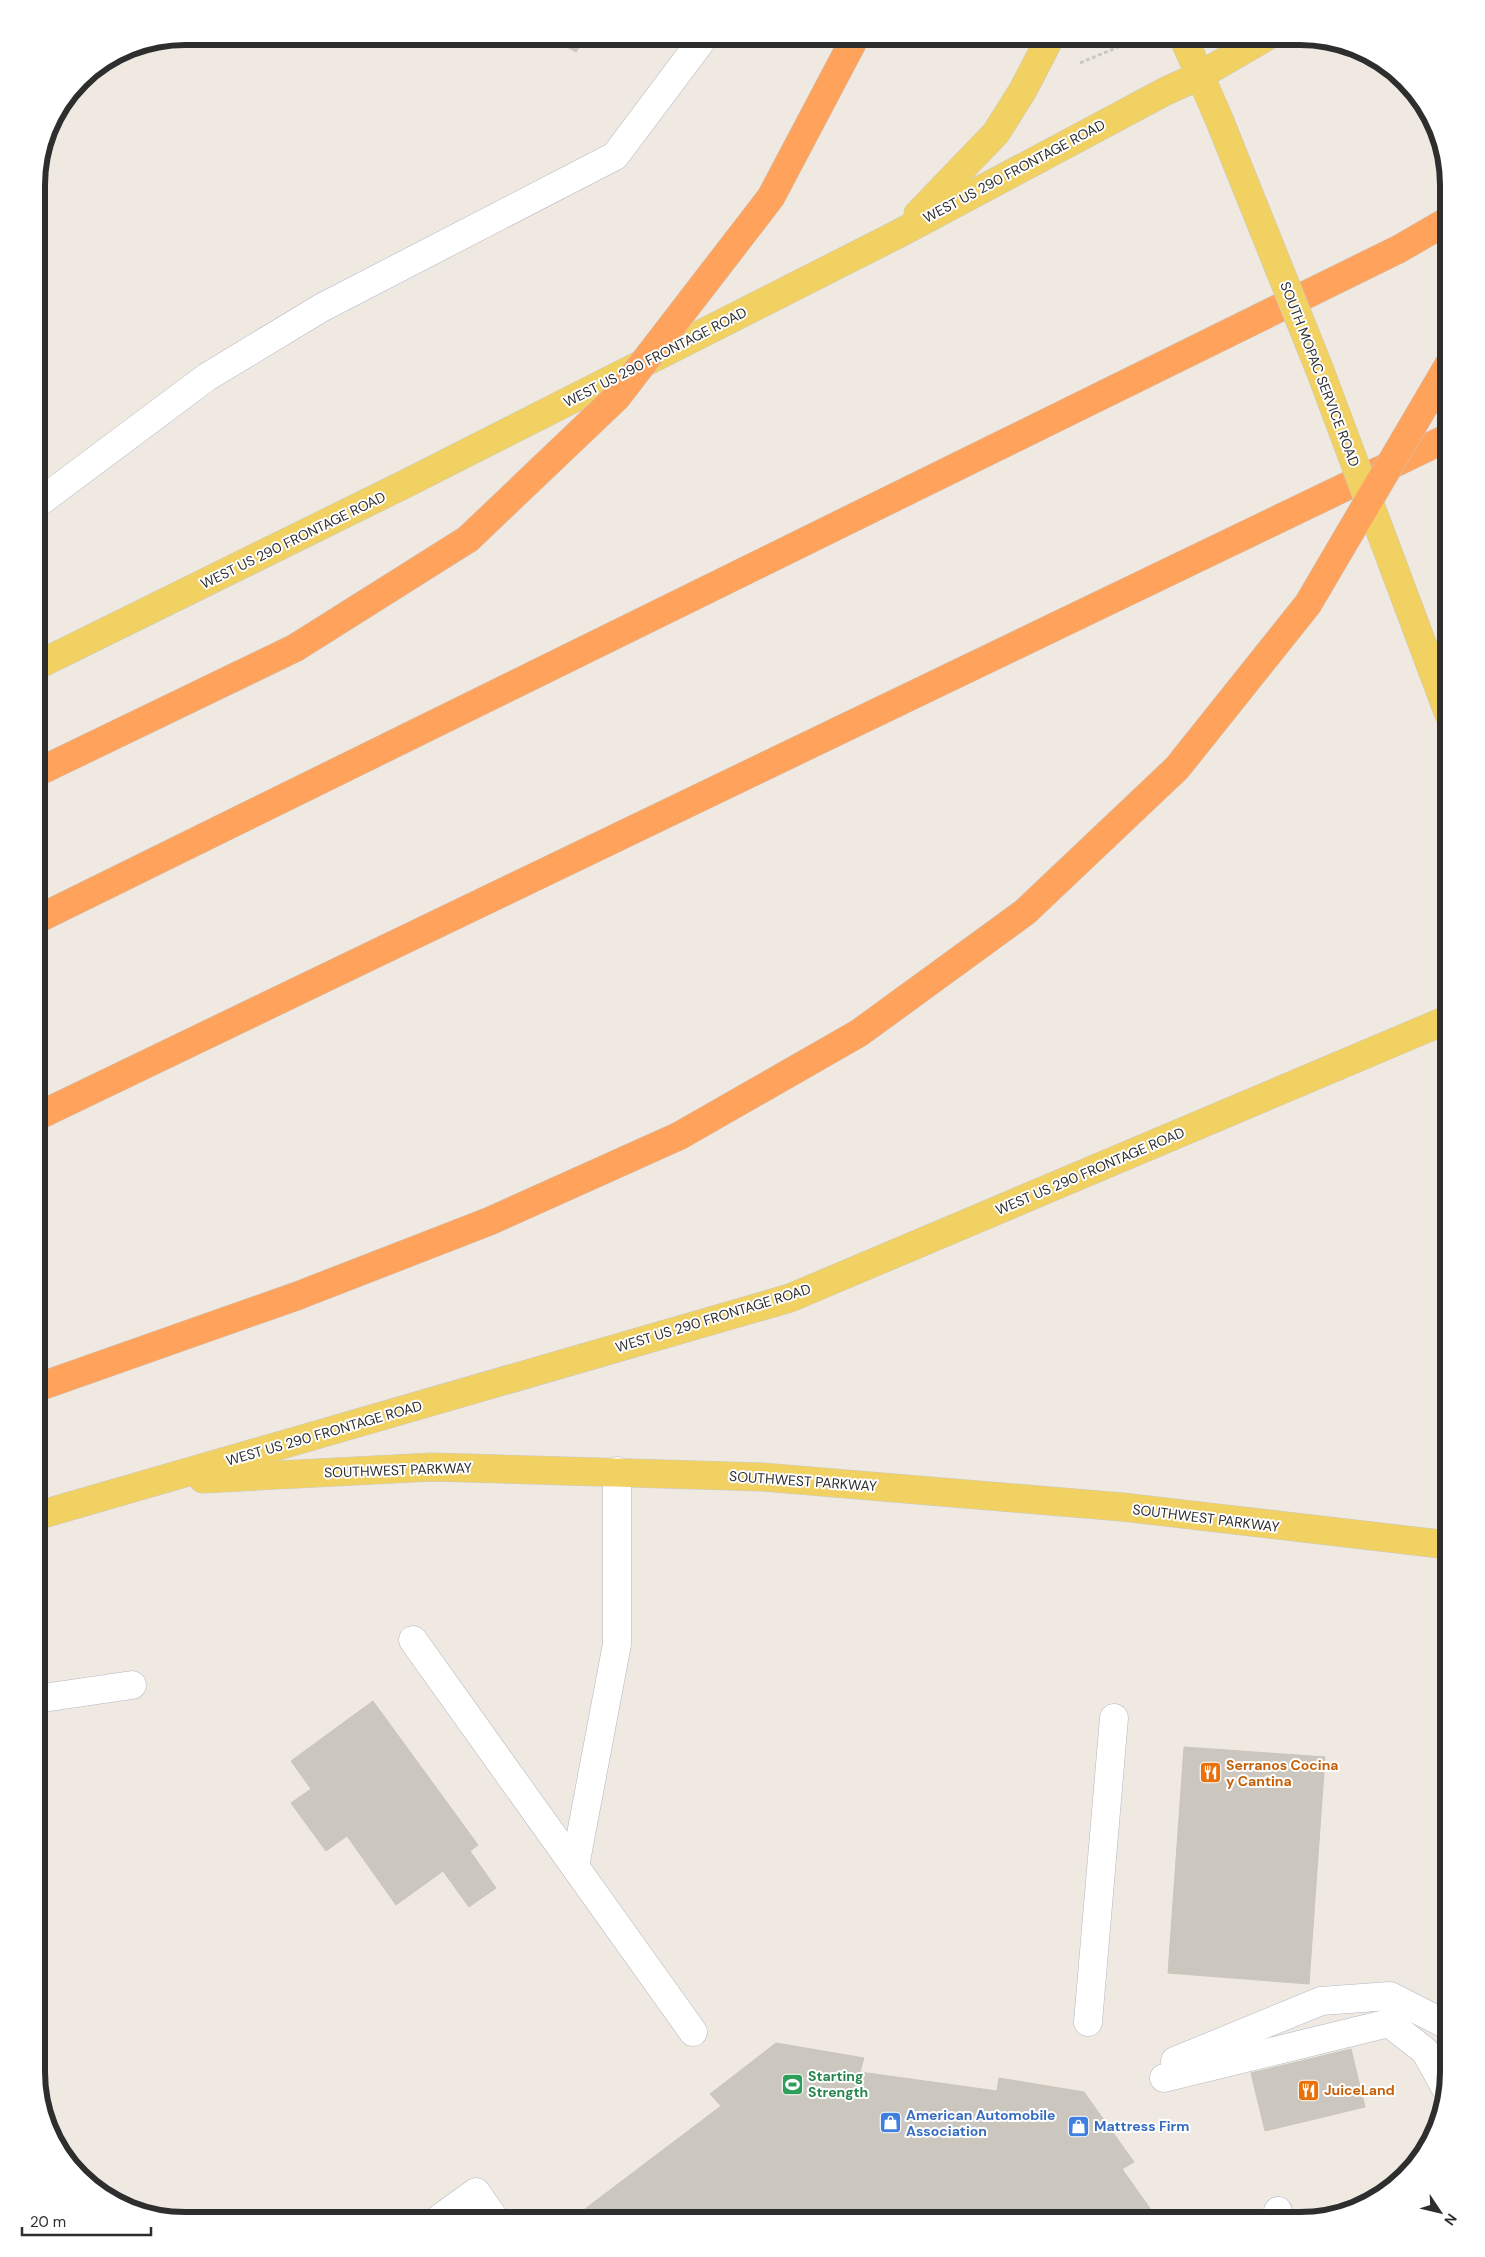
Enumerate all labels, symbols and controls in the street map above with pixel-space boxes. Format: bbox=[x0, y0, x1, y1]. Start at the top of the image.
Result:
street label: WEST US 290 FRONTAGE ROAD bbox=[920, 115, 1108, 227]
street label: SOUTH MOPAC SERVICE ROAD bbox=[1276, 279, 1364, 469]
street label: WEST US 290 FRONTAGE ROAD bbox=[560, 303, 750, 411]
street label: WEST US 290 FRONTAGE ROAD bbox=[198, 487, 388, 593]
street label: WEST US 290 FRONTAGE ROAD bbox=[993, 1123, 1187, 1219]
street label: WEST US 290 FRONTAGE ROAD bbox=[613, 1280, 813, 1356]
street label: WEST US 290 FRONTAGE ROAD bbox=[224, 1396, 424, 1470]
street label: SOUTHWEST PARKWAY bbox=[324, 1458, 472, 1482]
street label: SOUTHWEST PARKWAY bbox=[729, 1467, 877, 1495]
street label: SOUTHWEST PARKWAY bbox=[1131, 1500, 1281, 1536]
place label: Serranos Cocina y Cantina bbox=[1226, 1756, 1339, 1790]
restaurant icon: Serranos Cocina y Cantina bbox=[1198, 1761, 1222, 1785]
place label: Starting Strength bbox=[808, 2067, 868, 2101]
sports icon: Starting Strength bbox=[780, 2072, 804, 2096]
restaurant icon: JuiceLand bbox=[1296, 2078, 1320, 2102]
place label: JuiceLand bbox=[1324, 2081, 1395, 2099]
place label: American Automobile Association bbox=[906, 2106, 1055, 2140]
shop icon: American Automobile Association bbox=[878, 2111, 902, 2135]
shop icon: Mattress Firm bbox=[1066, 2114, 1090, 2138]
place label: Mattress Firm bbox=[1094, 2117, 1189, 2135]
north arrow bbox=[1415, 2187, 1465, 2237]
scale bar bbox=[22, 2204, 151, 2236]
text: N bbox=[1440, 2210, 1461, 2229]
text: 20 m bbox=[30, 2212, 66, 2232]

